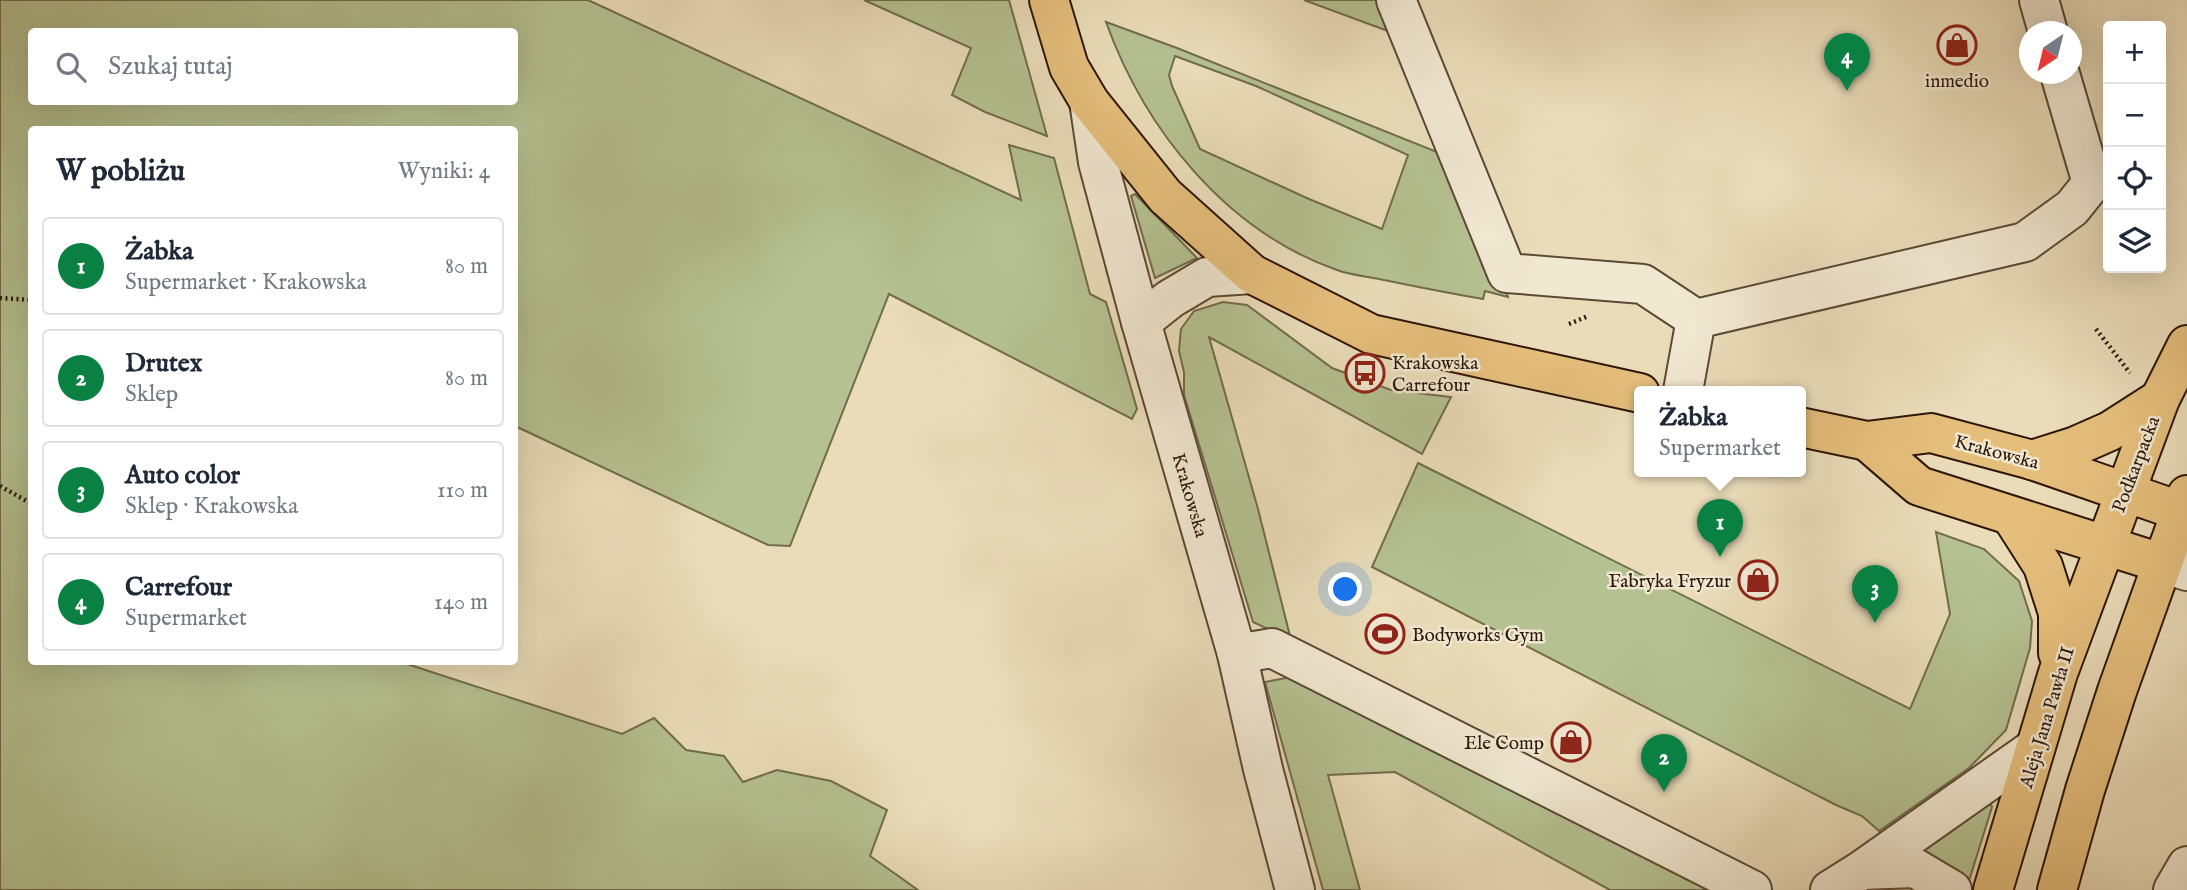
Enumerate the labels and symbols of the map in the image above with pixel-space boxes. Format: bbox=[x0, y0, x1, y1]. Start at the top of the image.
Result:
north arrow bbox=[2019, 21, 2082, 84]
shop icon: inmedio bbox=[1936, 24, 1978, 66]
pin: 4 bbox=[1824, 33, 1870, 91]
place label: inmedio bbox=[1925, 70, 1989, 94]
bus stop icon: Krakowska Carrefour bbox=[1344, 352, 1386, 394]
place label: Krakowska Carrefour bbox=[1392, 352, 1479, 398]
street label: Podkarpacka bbox=[2107, 412, 2167, 516]
street label: Krakowska bbox=[1952, 430, 2042, 476]
street label: Krakowska bbox=[1166, 451, 1213, 541]
pin: 1 bbox=[1697, 499, 1743, 557]
shop icon: Fabryka Fryzur bbox=[1737, 559, 1779, 601]
pin: 3 bbox=[1852, 565, 1898, 623]
place label: Fabryka Fryzur bbox=[1609, 570, 1731, 594]
your location bbox=[1328, 572, 1362, 606]
sports icon: Bodyworks Gym bbox=[1364, 613, 1406, 655]
place label: Bodyworks Gym bbox=[1412, 624, 1544, 648]
street label: Aleja Jana Pawła II bbox=[2015, 644, 2081, 792]
shop icon: Ele Comp bbox=[1550, 721, 1592, 763]
place label: Ele Comp bbox=[1464, 732, 1544, 756]
pin: 2 bbox=[1641, 734, 1687, 792]

